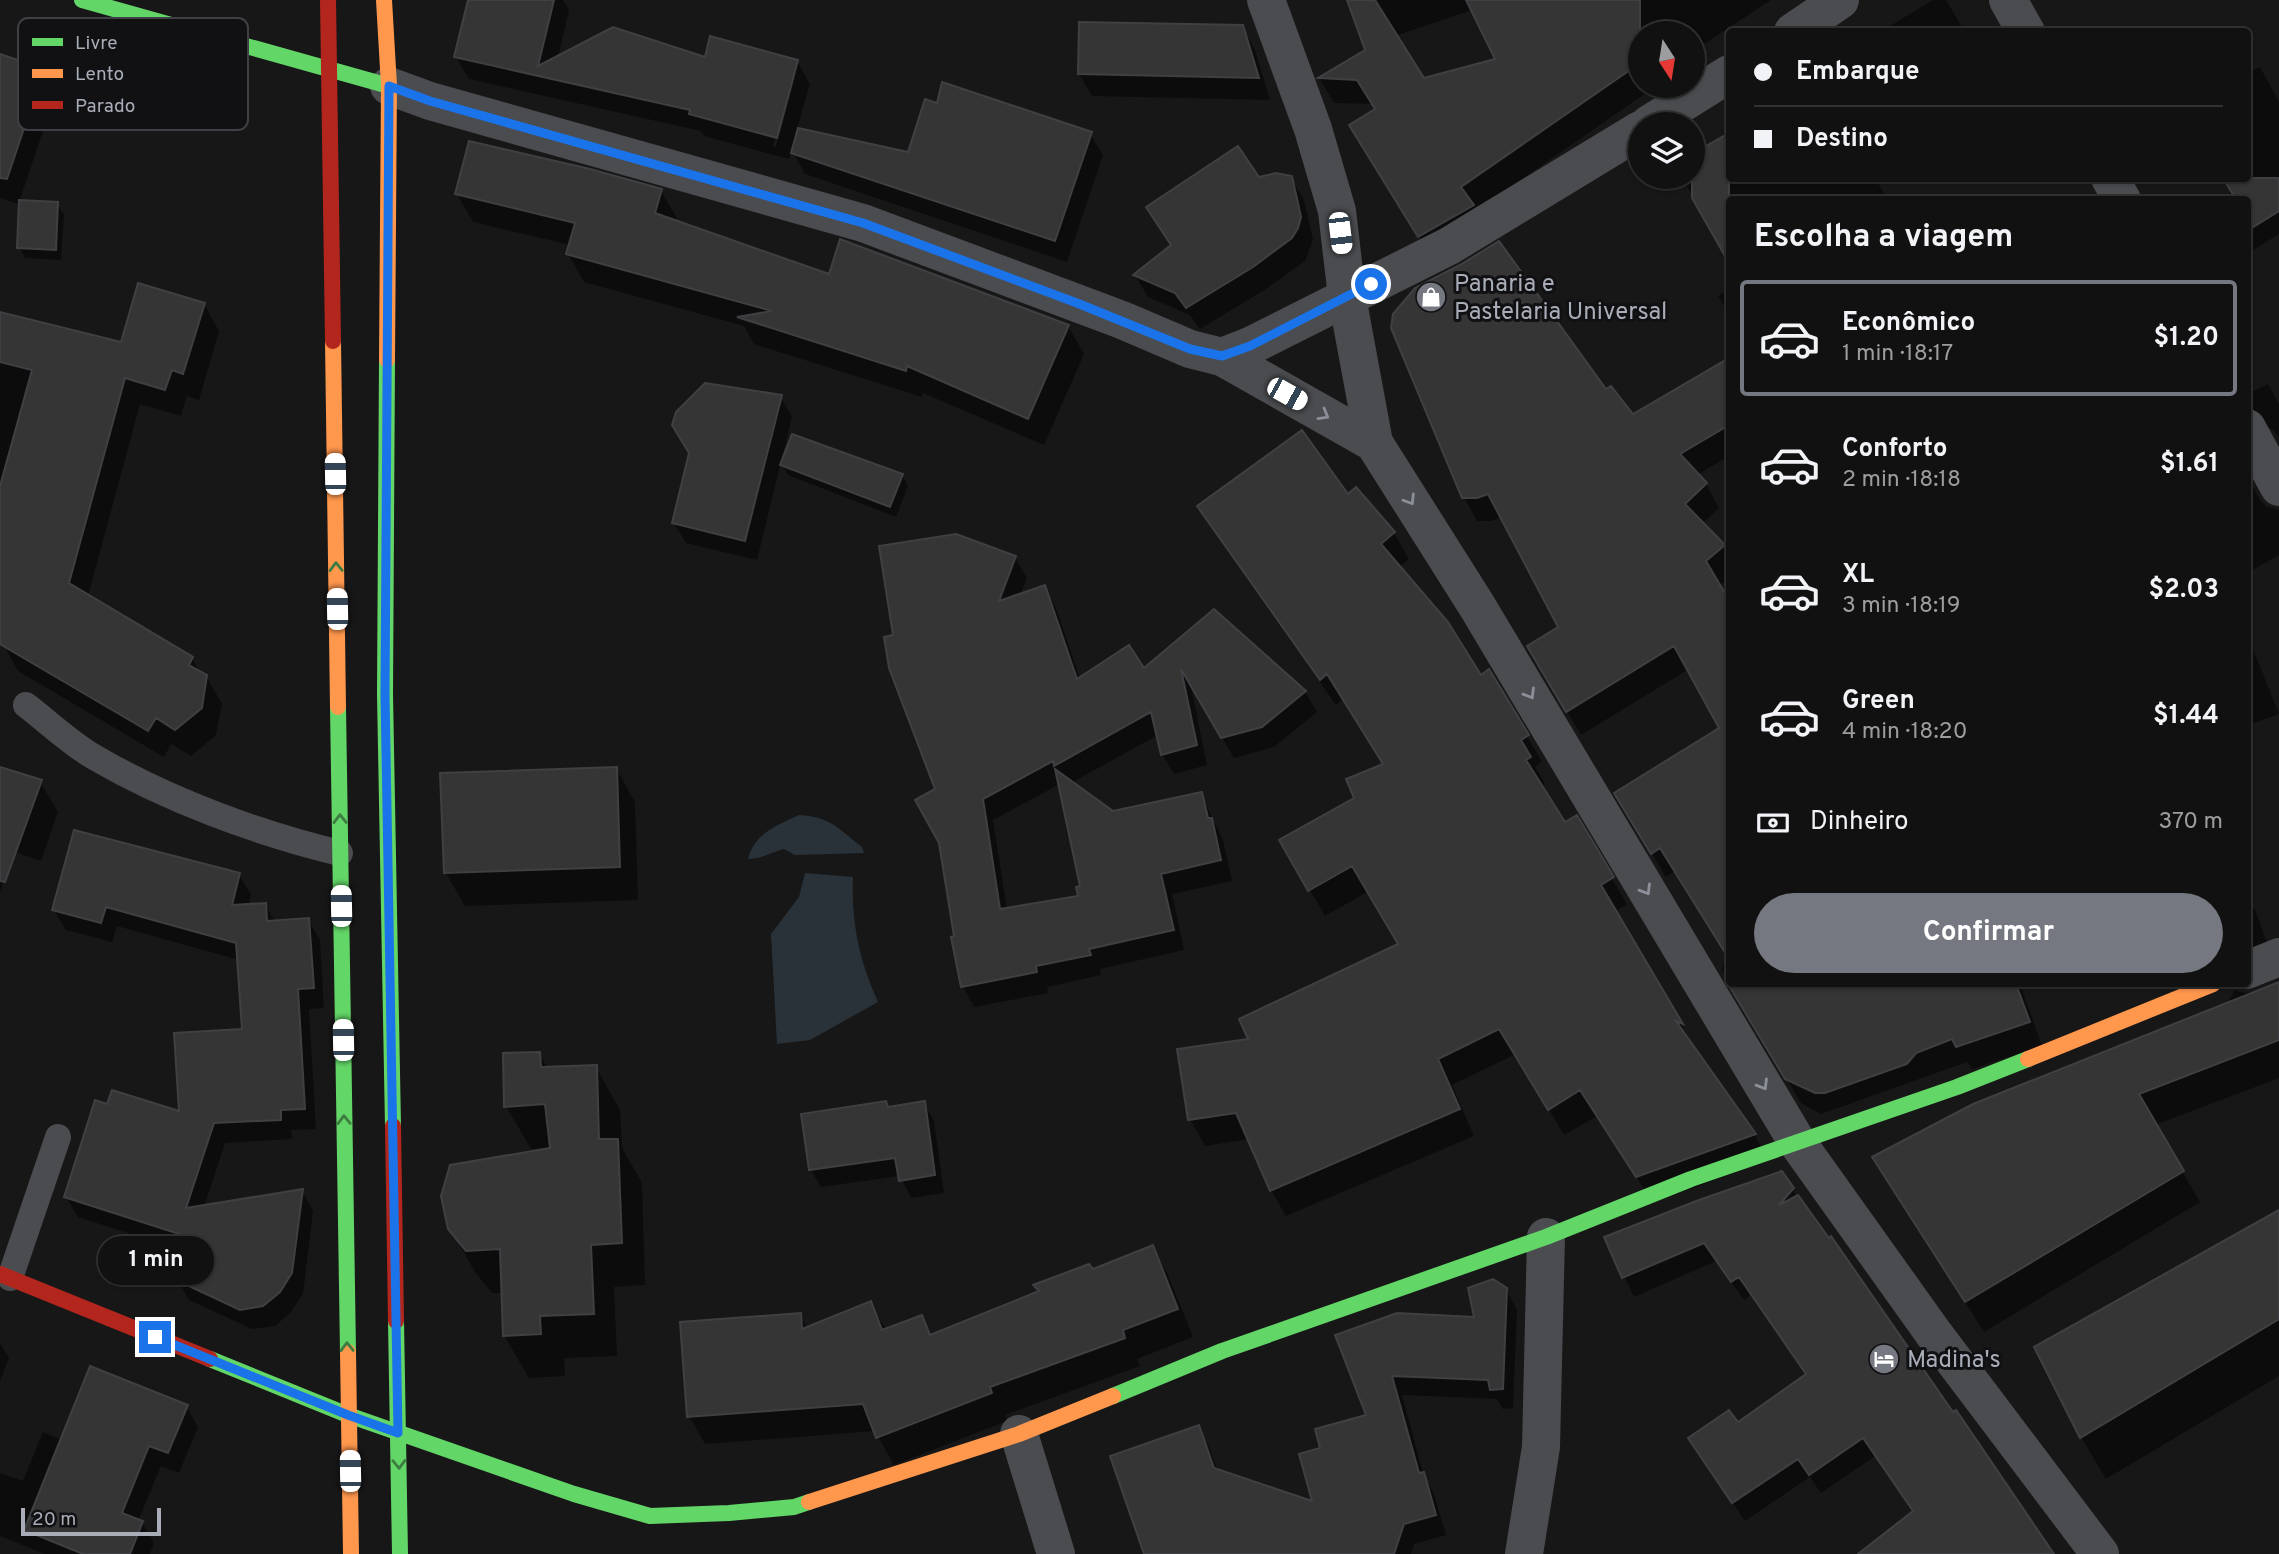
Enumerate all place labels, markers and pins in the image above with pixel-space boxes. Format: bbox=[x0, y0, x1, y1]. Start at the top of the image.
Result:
place label: Panaria e Pastelaria Universal bbox=[1454, 270, 1667, 328]
shop icon: Panaria e Pastelaria Universal bbox=[1414, 280, 1448, 314]
hotel icon: Madina's bbox=[1867, 1342, 1901, 1376]
place label: Madina's bbox=[1907, 1346, 2001, 1376]

